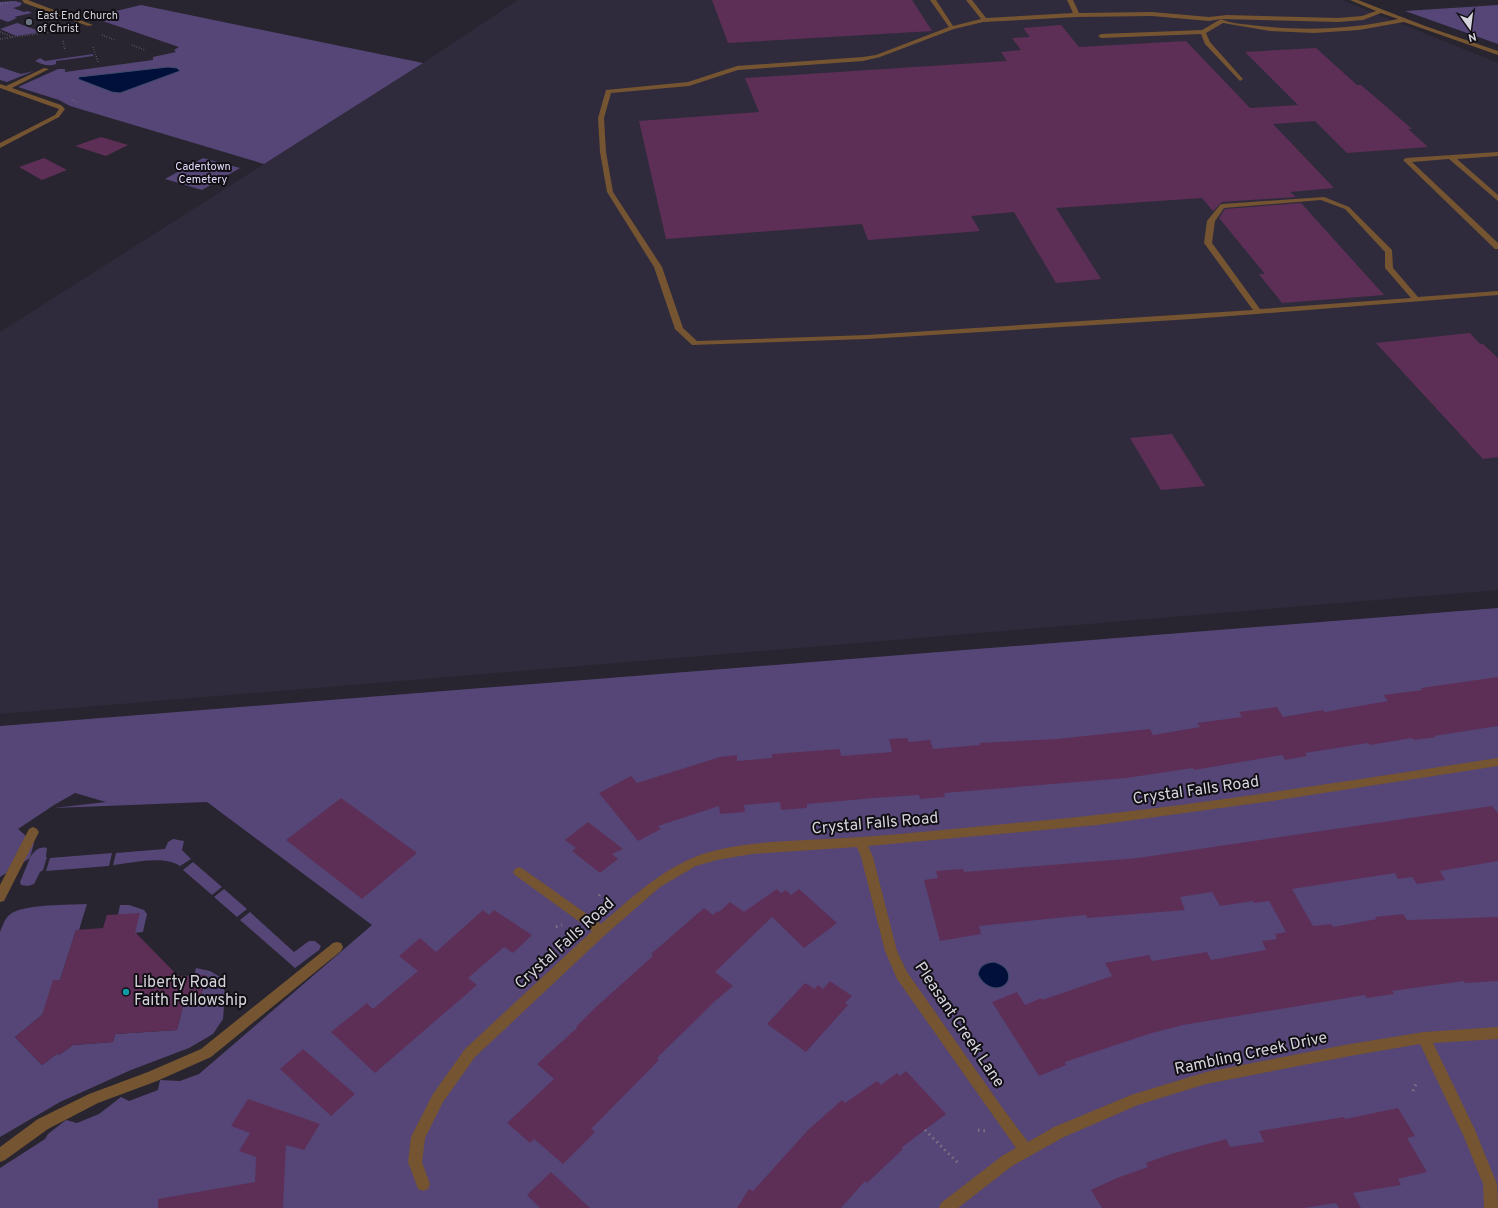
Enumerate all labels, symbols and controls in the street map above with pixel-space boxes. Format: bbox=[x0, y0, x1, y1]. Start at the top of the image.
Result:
north arrow bbox=[1450, 8, 1490, 48]
place label: East End Church of Christ bbox=[37, 9, 118, 36]
marker: East End Church of Christ bbox=[24, 17, 34, 27]
text: N bbox=[1467, 29, 1478, 44]
park label: Cadentown Cemetery bbox=[175, 160, 231, 187]
street label: Crystal Falls Road bbox=[1132, 772, 1260, 810]
street label: Crystal Falls Road bbox=[811, 808, 939, 840]
street label: Crystal Falls Road bbox=[511, 894, 619, 994]
street label: Pleasant Creek Lane bbox=[910, 958, 1008, 1092]
place label: Liberty Road Faith Fellowship bbox=[134, 973, 247, 1011]
marker: Liberty Road Faith Fellowship bbox=[121, 987, 131, 997]
street label: Rambling Creek Drive bbox=[1173, 1028, 1329, 1080]

